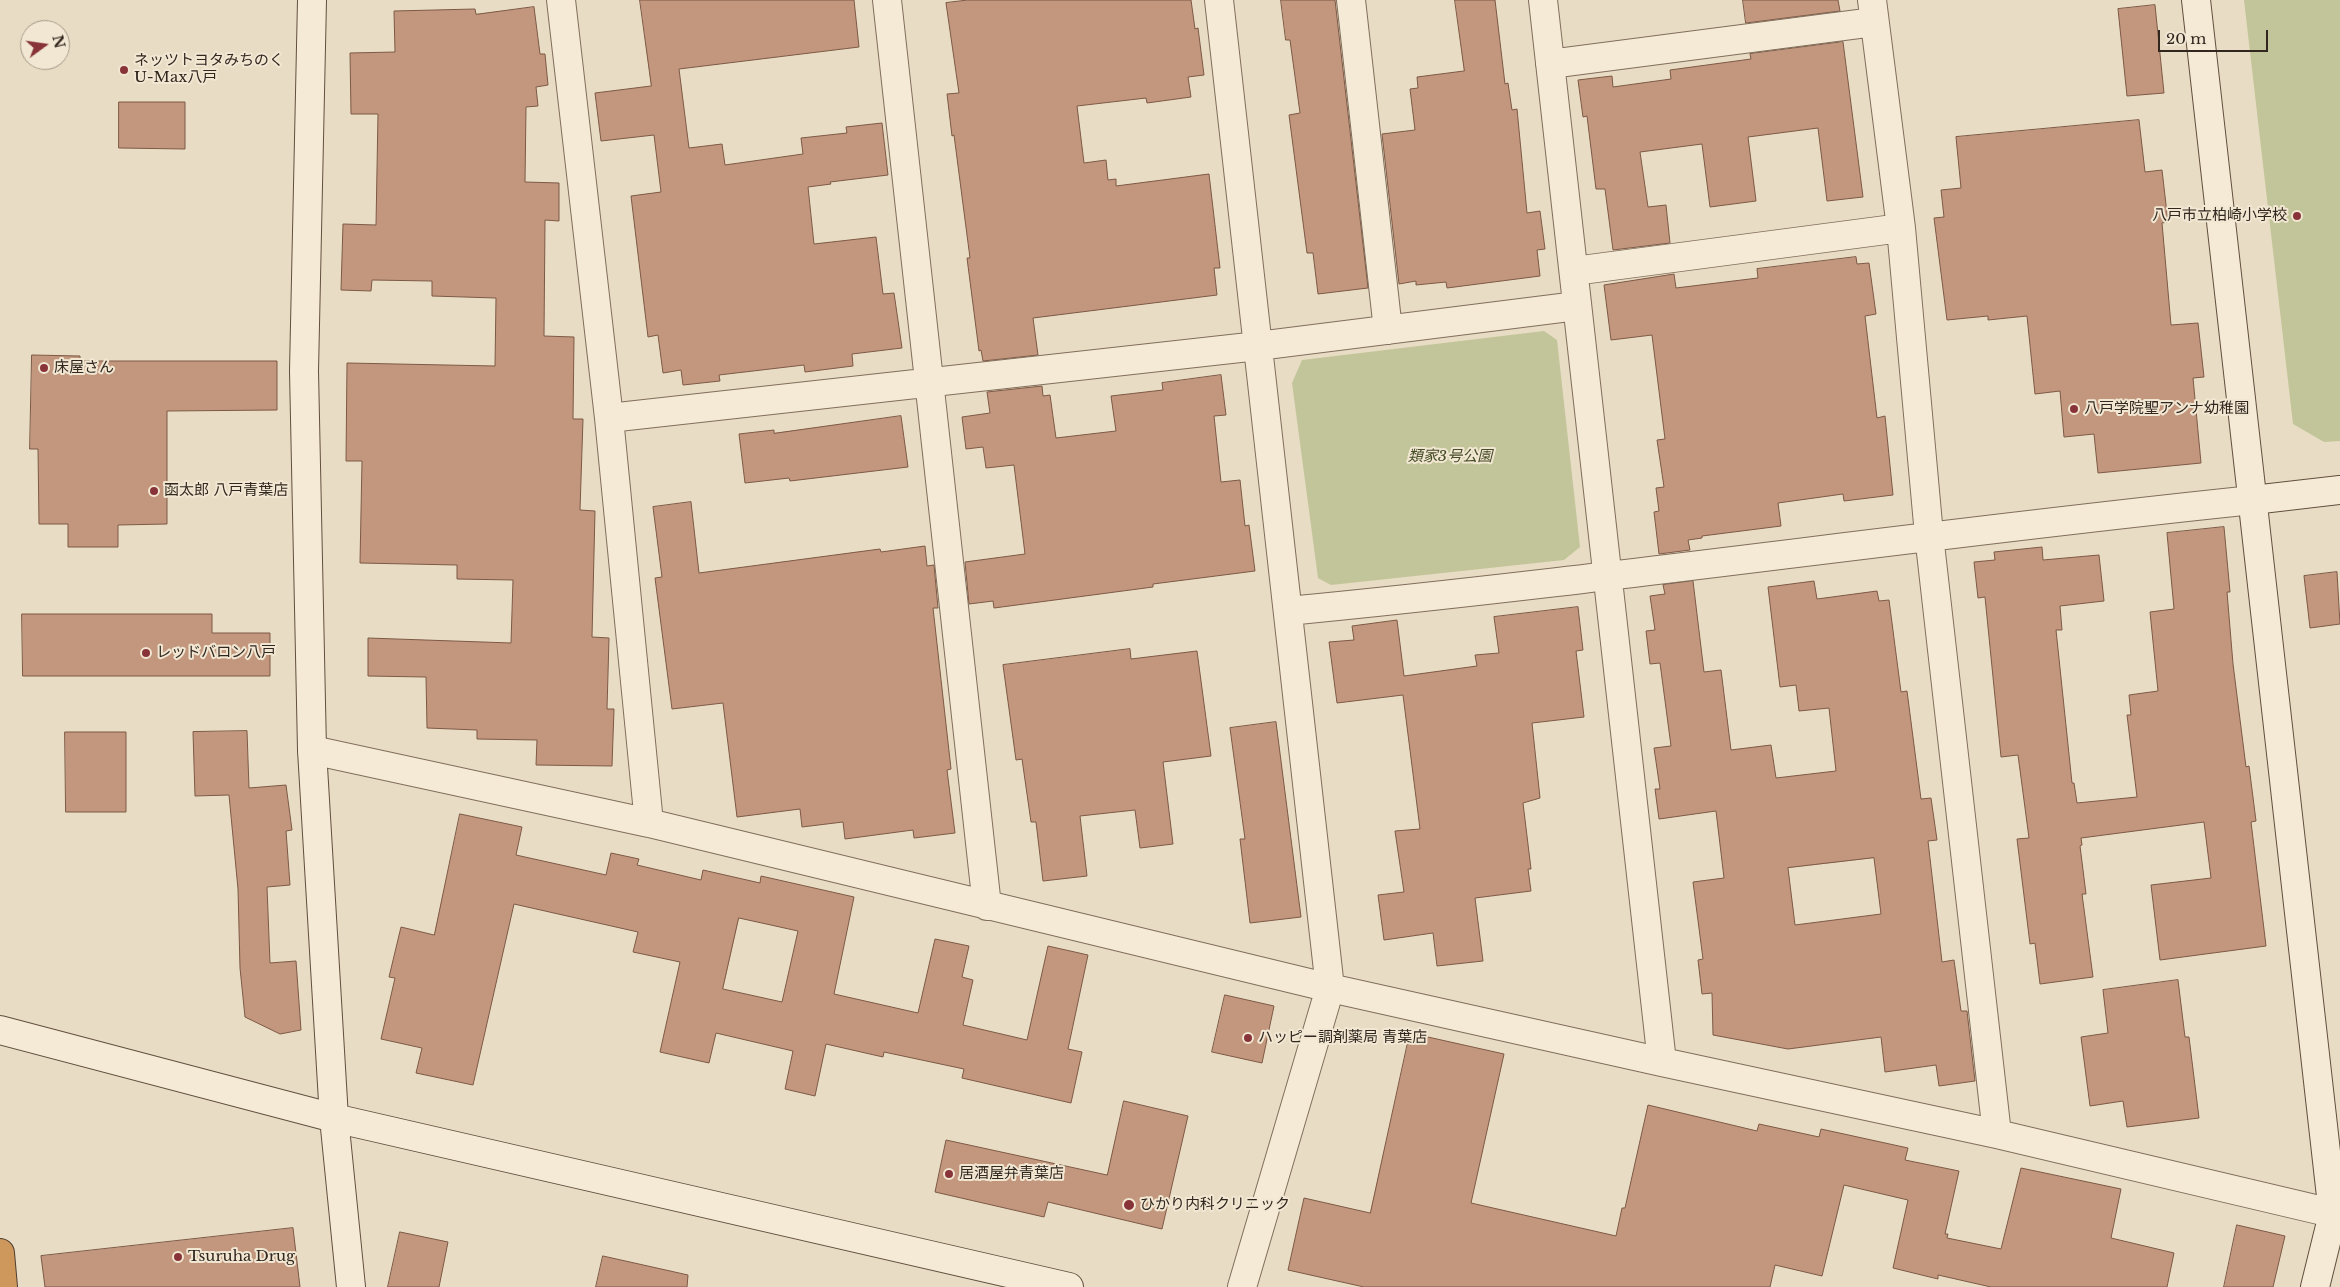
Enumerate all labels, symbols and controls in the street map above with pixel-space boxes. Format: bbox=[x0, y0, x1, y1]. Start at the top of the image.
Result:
north arrow bbox=[20, 20, 70, 70]
scale bar bbox=[2160, 20, 2270, 52]
text: 20 m bbox=[2166, 29, 2206, 48]
text: N bbox=[48, 33, 69, 50]
place label: ネッツトヨタみちのく U-Max八戸 bbox=[134, 52, 284, 87]
marker: ネッツトヨタみちのく U-Max八戸 bbox=[118, 64, 130, 76]
place label: 八戸市立柏崎小学校 bbox=[2152, 207, 2287, 225]
marker: 八戸市立柏崎小学校 bbox=[2291, 210, 2303, 222]
place label: 床屋さん bbox=[54, 359, 114, 377]
marker: 床屋さん bbox=[38, 362, 50, 374]
place label: 八戸学院聖アンナ幼稚園 bbox=[2084, 400, 2249, 418]
marker: 八戸学院聖アンナ幼稚園 bbox=[2068, 403, 2080, 415]
park label: 類家3号公園 bbox=[1408, 448, 1492, 466]
place label: 函太郎 八戸青葉店 bbox=[164, 482, 288, 500]
marker: 函太郎 八戸青葉店 bbox=[148, 485, 160, 497]
place label: レッドバロン八戸 bbox=[156, 644, 276, 662]
marker: レッドバロン八戸 bbox=[140, 647, 152, 659]
place label: ハッピー調剤薬局 青葉店 bbox=[1258, 1029, 1427, 1047]
marker: ハッピー調剤薬局 青葉店 bbox=[1242, 1032, 1254, 1044]
place label: 居酒屋弁青葉店 bbox=[959, 1165, 1064, 1183]
marker: 居酒屋弁青葉店 bbox=[943, 1168, 955, 1180]
place label: ひかり内科クリニック bbox=[1140, 1196, 1290, 1214]
marker: ひかり内科クリニック bbox=[1122, 1198, 1136, 1212]
place label: Tsuruha Drug bbox=[188, 1248, 295, 1266]
marker: Tsuruha Drug bbox=[172, 1251, 184, 1263]

